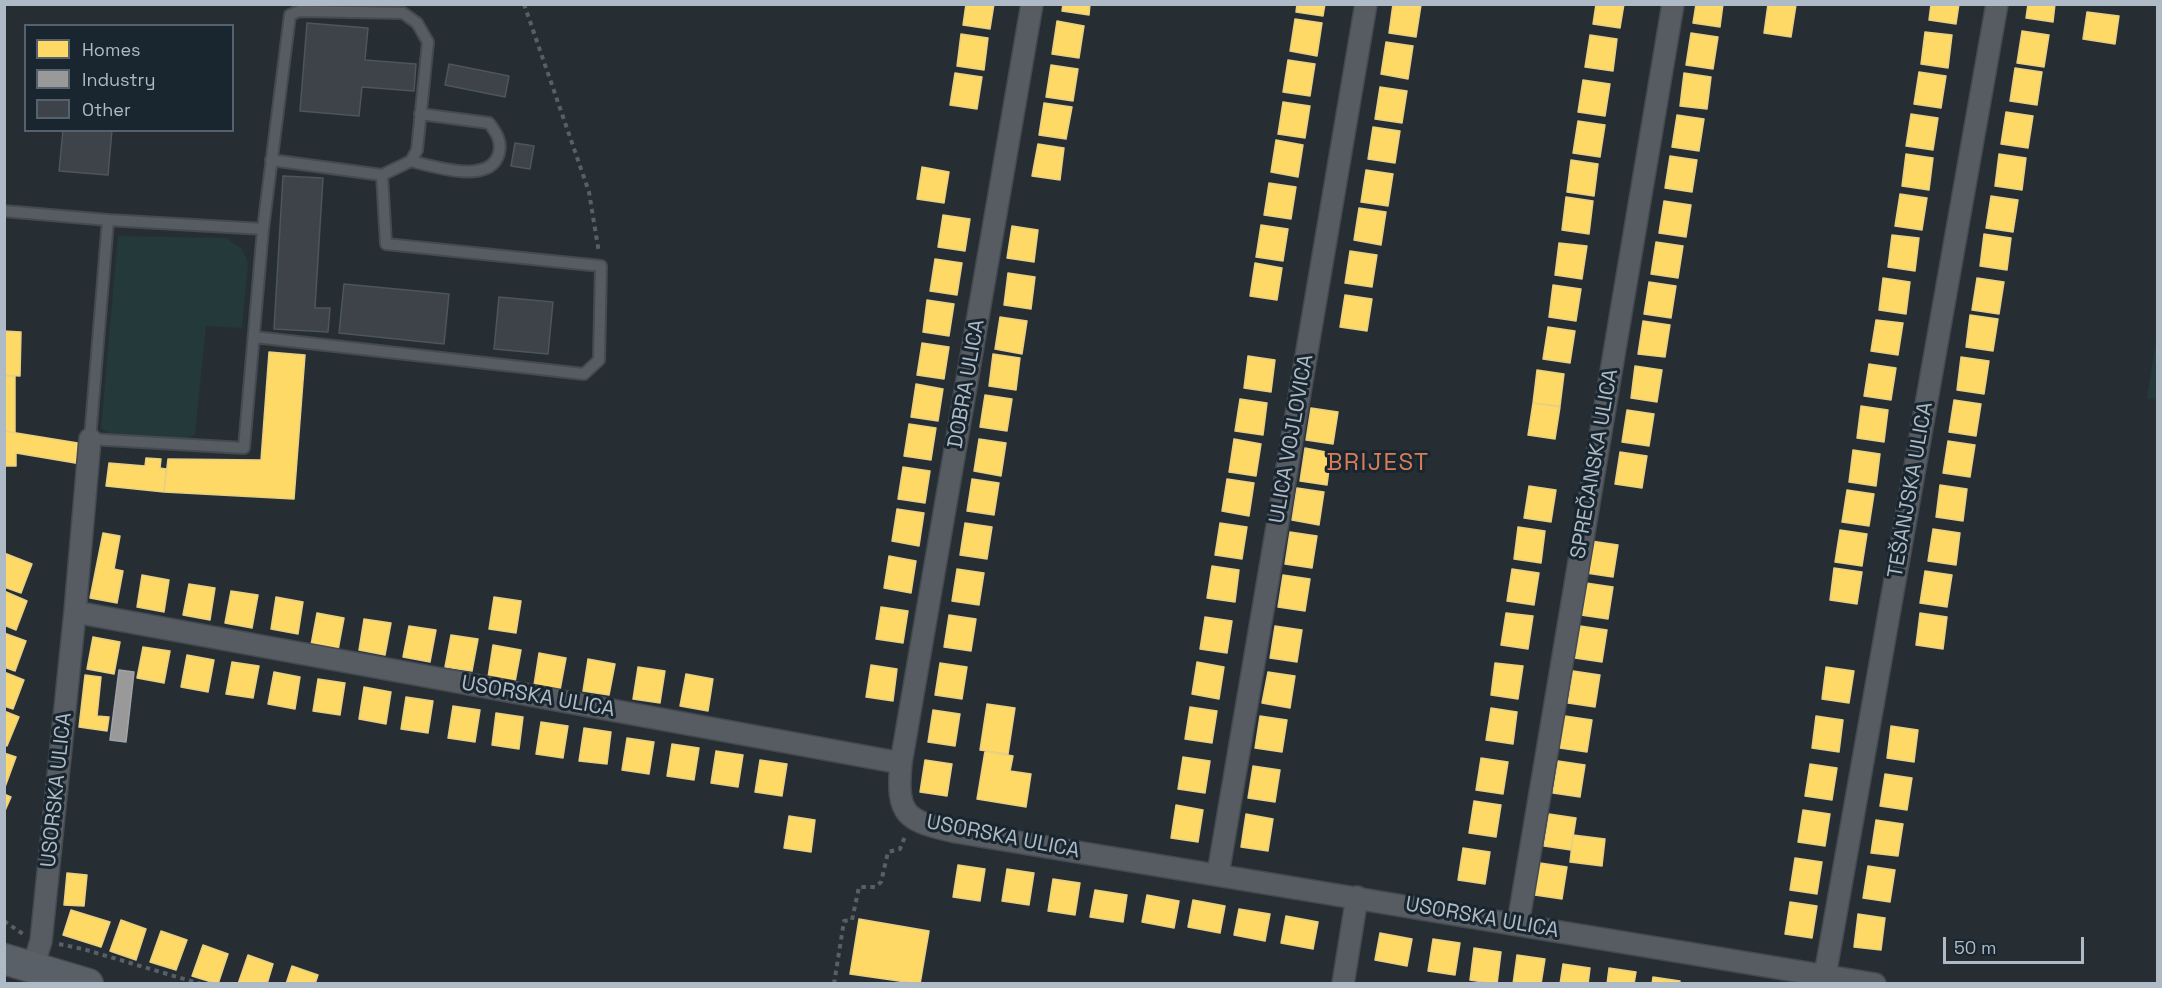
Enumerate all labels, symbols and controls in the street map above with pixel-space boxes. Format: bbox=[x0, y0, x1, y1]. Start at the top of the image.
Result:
legend bbox=[24, 24, 234, 132]
text: Homes bbox=[82, 38, 141, 61]
text: Industry bbox=[82, 68, 155, 91]
text: Other bbox=[82, 98, 131, 121]
street label: DOBRA ULICA bbox=[943, 318, 991, 450]
street label: ULICA VOJLOVICA bbox=[1265, 353, 1319, 525]
street label: SPREČANSKA ULICA bbox=[1566, 367, 1624, 561]
street label: TEŠANJSKA ULICA bbox=[1883, 400, 1939, 580]
district label: BRIJEST bbox=[1326, 449, 1430, 477]
street label: USORSKA ULICA bbox=[459, 671, 617, 723]
street label: USORSKA ULICA bbox=[36, 711, 78, 869]
street label: USORSKA ULICA bbox=[924, 810, 1082, 864]
street label: USORSKA ULICA bbox=[1403, 892, 1561, 944]
scale bar bbox=[1946, 925, 2087, 963]
text: 50 m bbox=[1954, 936, 1996, 959]

